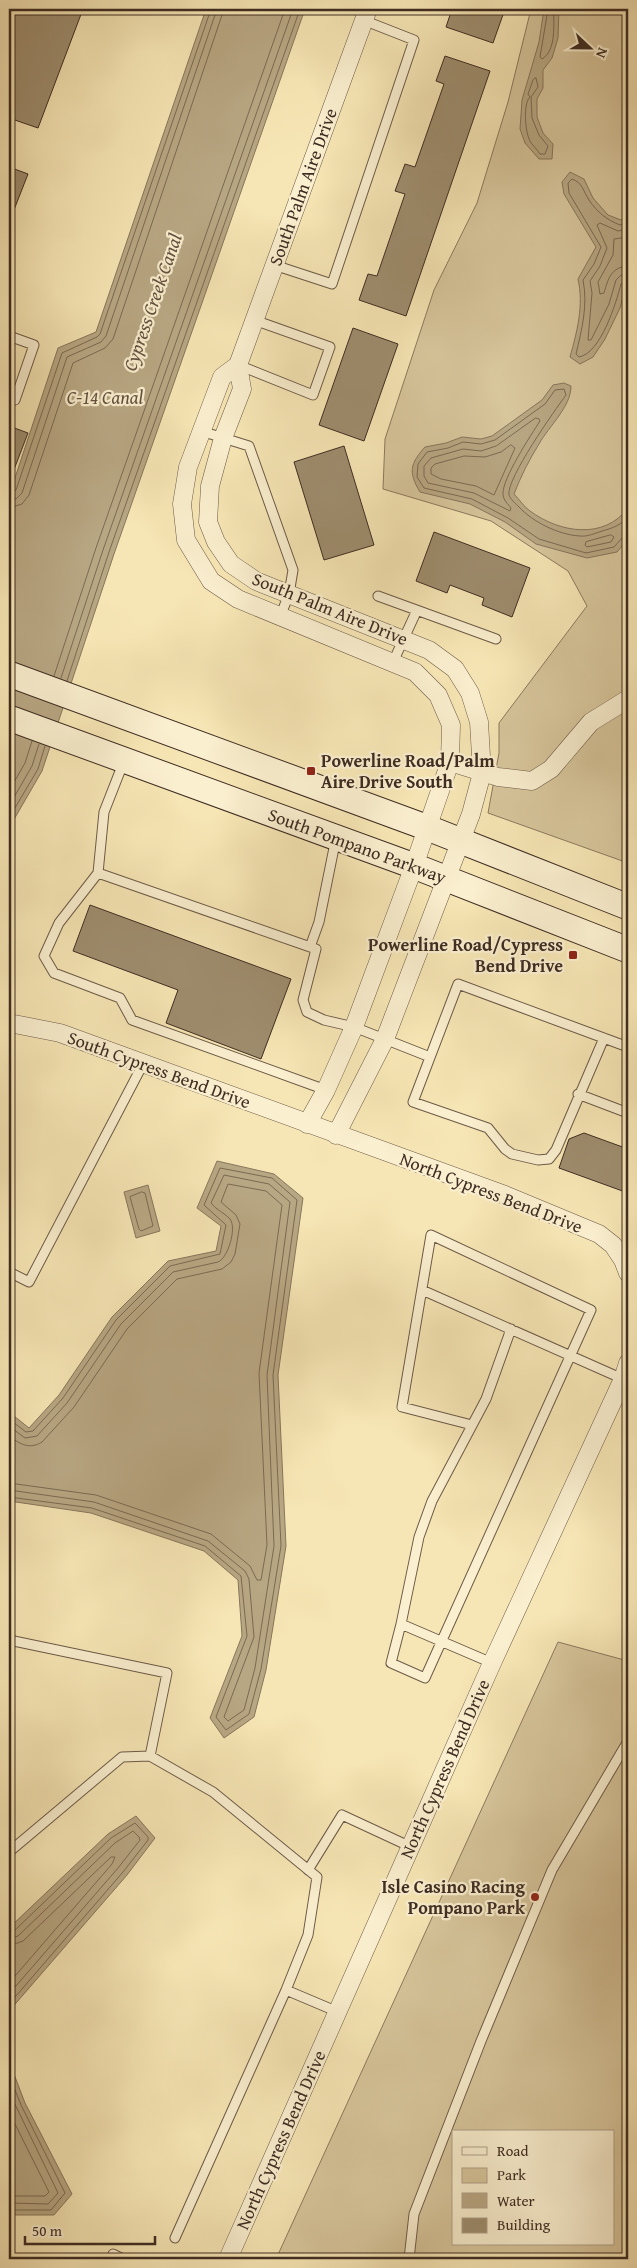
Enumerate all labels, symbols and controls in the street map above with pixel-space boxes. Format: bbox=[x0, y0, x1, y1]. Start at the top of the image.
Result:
north arrow bbox=[564, 22, 614, 72]
text: N bbox=[591, 45, 613, 62]
street label: South Palm Aire Drive bbox=[261, 104, 344, 269]
water label: Cypress Creek Canal bbox=[115, 229, 189, 375]
water label: C-14 Canal bbox=[67, 383, 143, 411]
street label: South Palm Aire Drive bbox=[248, 565, 412, 652]
place label: Powerline Road/Palm Aire Drive South bbox=[321, 747, 495, 795]
marker: Powerline Road/Palm Aire Drive South bbox=[305, 765, 317, 777]
street label: South Pompano Parkway bbox=[264, 801, 450, 890]
place label: Powerline Road/Cypress Bend Drive bbox=[368, 931, 563, 979]
marker: Powerline Road/Cypress Bend Drive bbox=[567, 949, 579, 961]
street label: South Cypress Bend Drive bbox=[64, 1024, 255, 1115]
street label: North Cypress Bend Drive bbox=[396, 1145, 586, 1240]
street label: North Cypress Bend Drive bbox=[393, 1675, 496, 1863]
place label: Isle Casino Racing Pompano Park bbox=[382, 1873, 526, 1921]
marker: Isle Casino Racing Pompano Park bbox=[529, 1891, 541, 1903]
street label: North Cypress Bend Drive bbox=[229, 2046, 332, 2234]
legend bbox=[452, 2130, 614, 2246]
text: Road bbox=[497, 2140, 528, 2161]
text: Park bbox=[497, 2164, 526, 2185]
text: Water bbox=[497, 2190, 535, 2211]
scale bar bbox=[25, 2213, 155, 2245]
text: Building bbox=[497, 2214, 551, 2235]
text: 50 m bbox=[32, 2220, 63, 2241]

